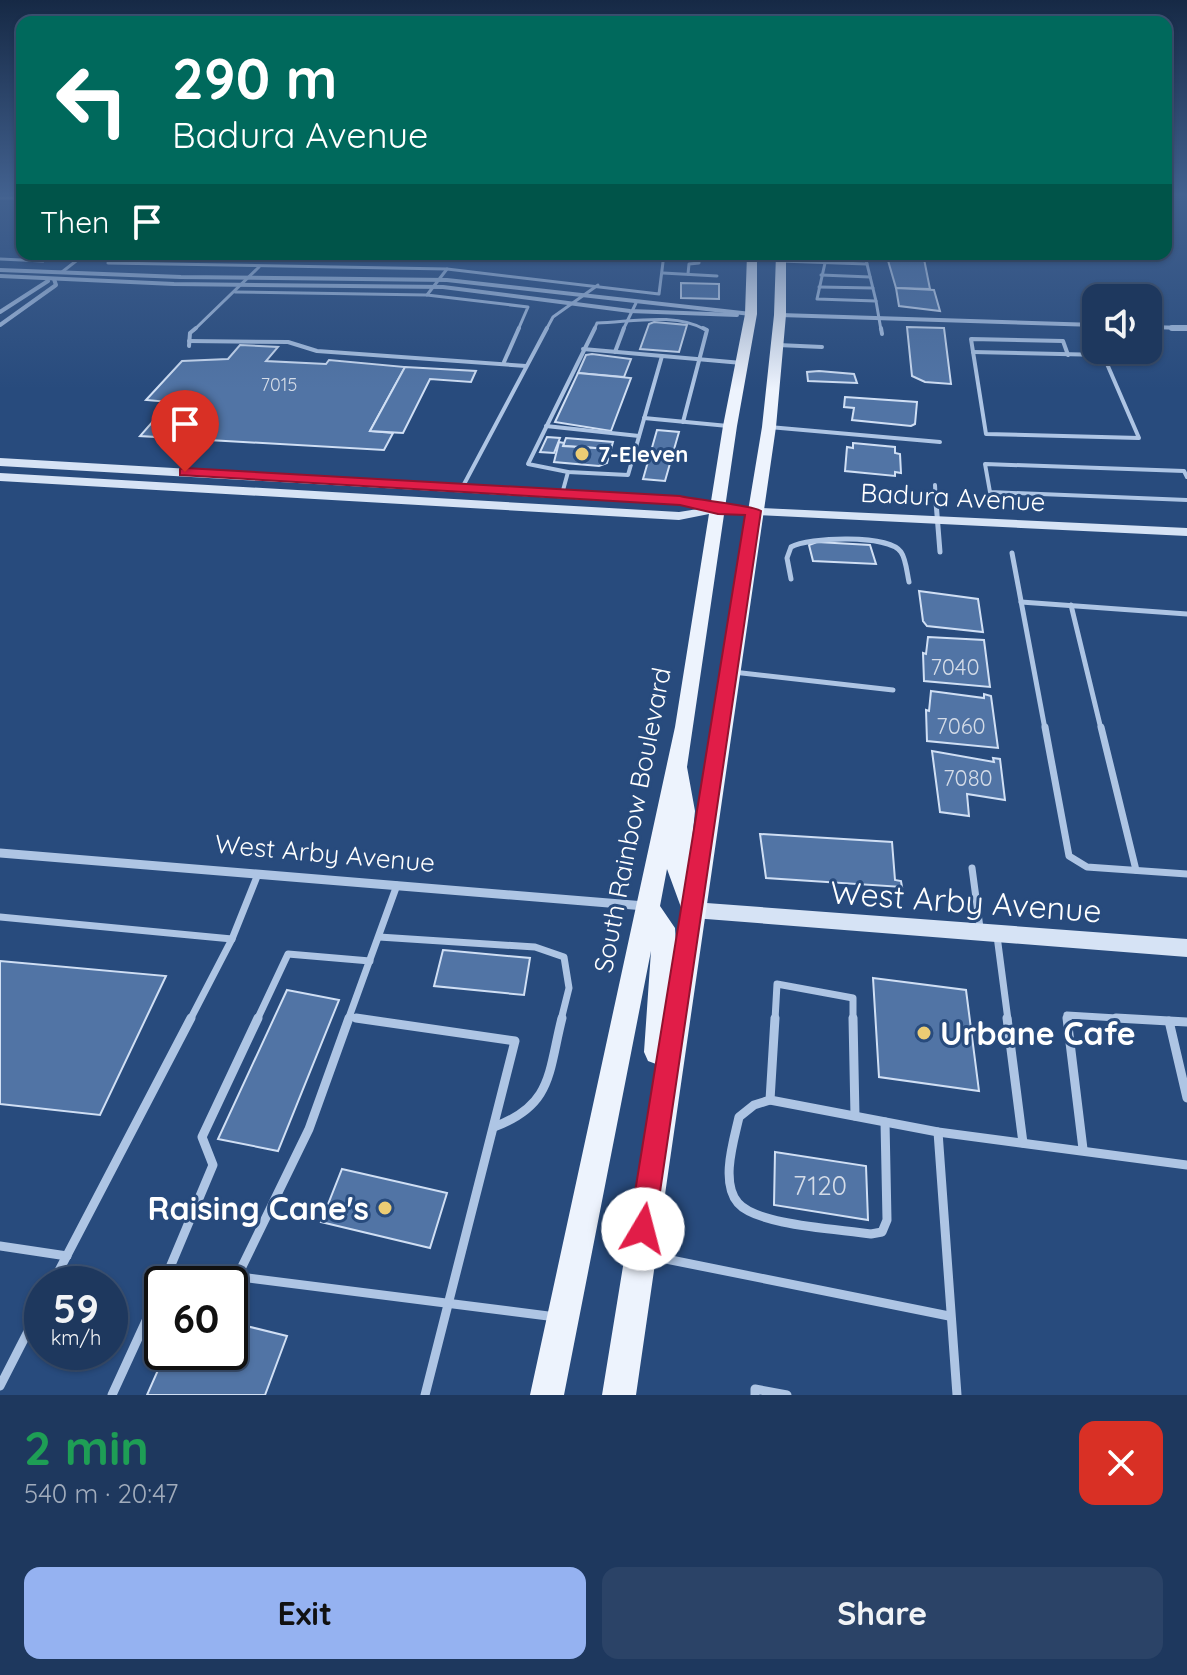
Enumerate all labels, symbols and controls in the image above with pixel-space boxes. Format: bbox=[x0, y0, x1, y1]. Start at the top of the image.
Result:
text: 290 m bbox=[172, 43, 337, 113]
icon: left bbox=[40, 48, 144, 152]
text: Badura Avenue bbox=[172, 112, 428, 157]
icon: arrive bbox=[125, 200, 169, 244]
text: Then bbox=[40, 203, 109, 241]
map controls bbox=[1082, 284, 1162, 364]
button: sound bbox=[1082, 284, 1162, 364]
house number: 7015 bbox=[261, 373, 297, 396]
pin bbox=[151, 390, 219, 472]
icon: arrive bbox=[163, 402, 207, 446]
place label: 7-Eleven bbox=[598, 440, 688, 468]
marker: 7-Eleven bbox=[573, 445, 591, 463]
street label: Badura Avenue bbox=[860, 476, 1046, 518]
house number: 7040 bbox=[930, 653, 980, 681]
street label: South Rainbow Boulevard bbox=[586, 665, 678, 975]
house number: 7060 bbox=[936, 712, 986, 740]
house number: 7080 bbox=[943, 764, 993, 792]
street label: West Arby Avenue bbox=[214, 827, 436, 879]
street label: West Arby Avenue bbox=[829, 872, 1103, 930]
place label: Urbane Cafe bbox=[940, 1013, 1136, 1053]
marker: Urbane Cafe bbox=[915, 1024, 933, 1042]
house number: 7120 bbox=[793, 1169, 847, 1202]
position arrow bbox=[601, 1187, 685, 1271]
place label: Raising Cane's bbox=[147, 1188, 369, 1228]
marker: Raising Cane's bbox=[376, 1199, 394, 1217]
speed limit sign: 60 bbox=[144, 1266, 248, 1370]
text: 59 bbox=[53, 1283, 99, 1333]
text: km/h bbox=[51, 1325, 101, 1350]
text: 2 min bbox=[24, 1417, 149, 1477]
button: close bbox=[1079, 1421, 1163, 1505]
text: 540 m · 20:47 bbox=[24, 1477, 178, 1510]
button: Exit bbox=[24, 1567, 586, 1659]
button: Share bbox=[602, 1567, 1163, 1659]

